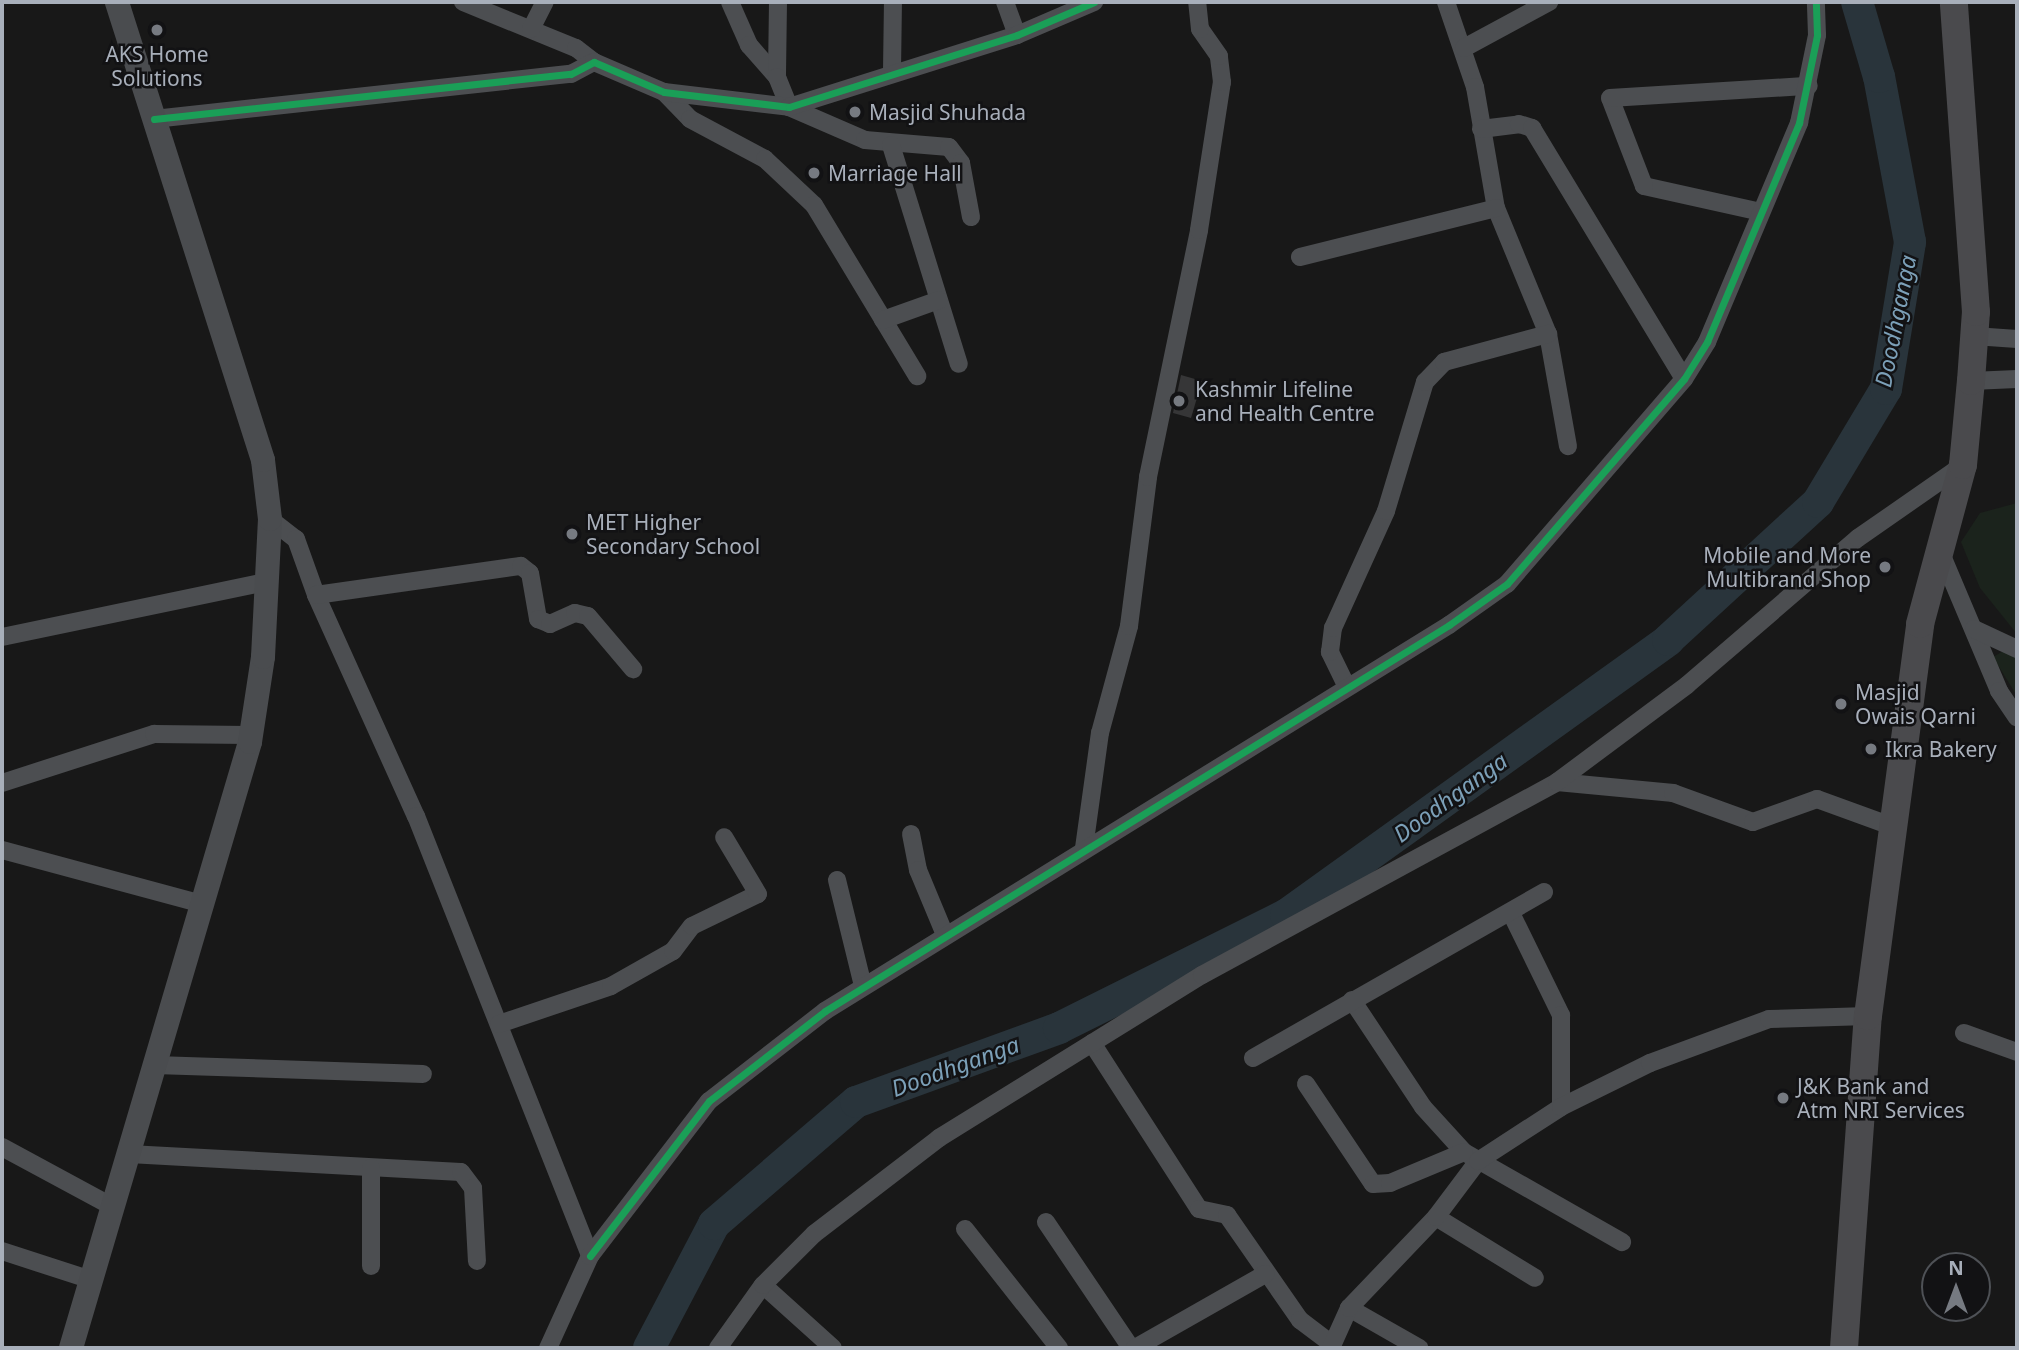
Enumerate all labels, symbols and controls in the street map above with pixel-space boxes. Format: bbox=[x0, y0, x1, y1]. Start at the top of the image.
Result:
marker: AKS Home Solutions bbox=[149, 22, 165, 38]
place label: AKS Home Solutions bbox=[105, 41, 209, 91]
place label: Masjid Shuhada bbox=[869, 99, 1026, 125]
marker: Masjid Shuhada bbox=[847, 104, 863, 120]
place label: Marriage Hall bbox=[828, 160, 962, 186]
marker: Marriage Hall bbox=[806, 165, 822, 181]
water label: Doodhganga bbox=[1869, 253, 1921, 389]
place label: Kashmir Lifeline and Health Centre bbox=[1195, 376, 1375, 426]
marker: Kashmir Lifeline and Health Centre bbox=[1169, 391, 1189, 411]
place label: MET Higher Secondary School bbox=[586, 509, 760, 559]
marker: MET Higher Secondary School bbox=[564, 526, 580, 542]
place label: Mobile and More Multibrand Shop bbox=[1703, 542, 1871, 592]
marker: Mobile and More Multibrand Shop bbox=[1877, 559, 1893, 575]
place label: Masjid Owais Qarni bbox=[1855, 679, 1976, 729]
marker: Masjid Owais Qarni bbox=[1833, 696, 1849, 712]
place label: Ikra Bakery bbox=[1885, 736, 1997, 762]
marker: Ikra Bakery bbox=[1863, 741, 1879, 757]
water label: Doodhganga bbox=[1388, 746, 1512, 848]
water label: Doodhganga bbox=[887, 1030, 1023, 1102]
place label: J&K Bank and Atm NRI Services bbox=[1797, 1073, 1965, 1123]
marker: J&K Bank and Atm NRI Services bbox=[1775, 1090, 1791, 1106]
north arrow bbox=[1921, 1252, 1991, 1322]
text: N bbox=[1948, 1255, 1964, 1281]

